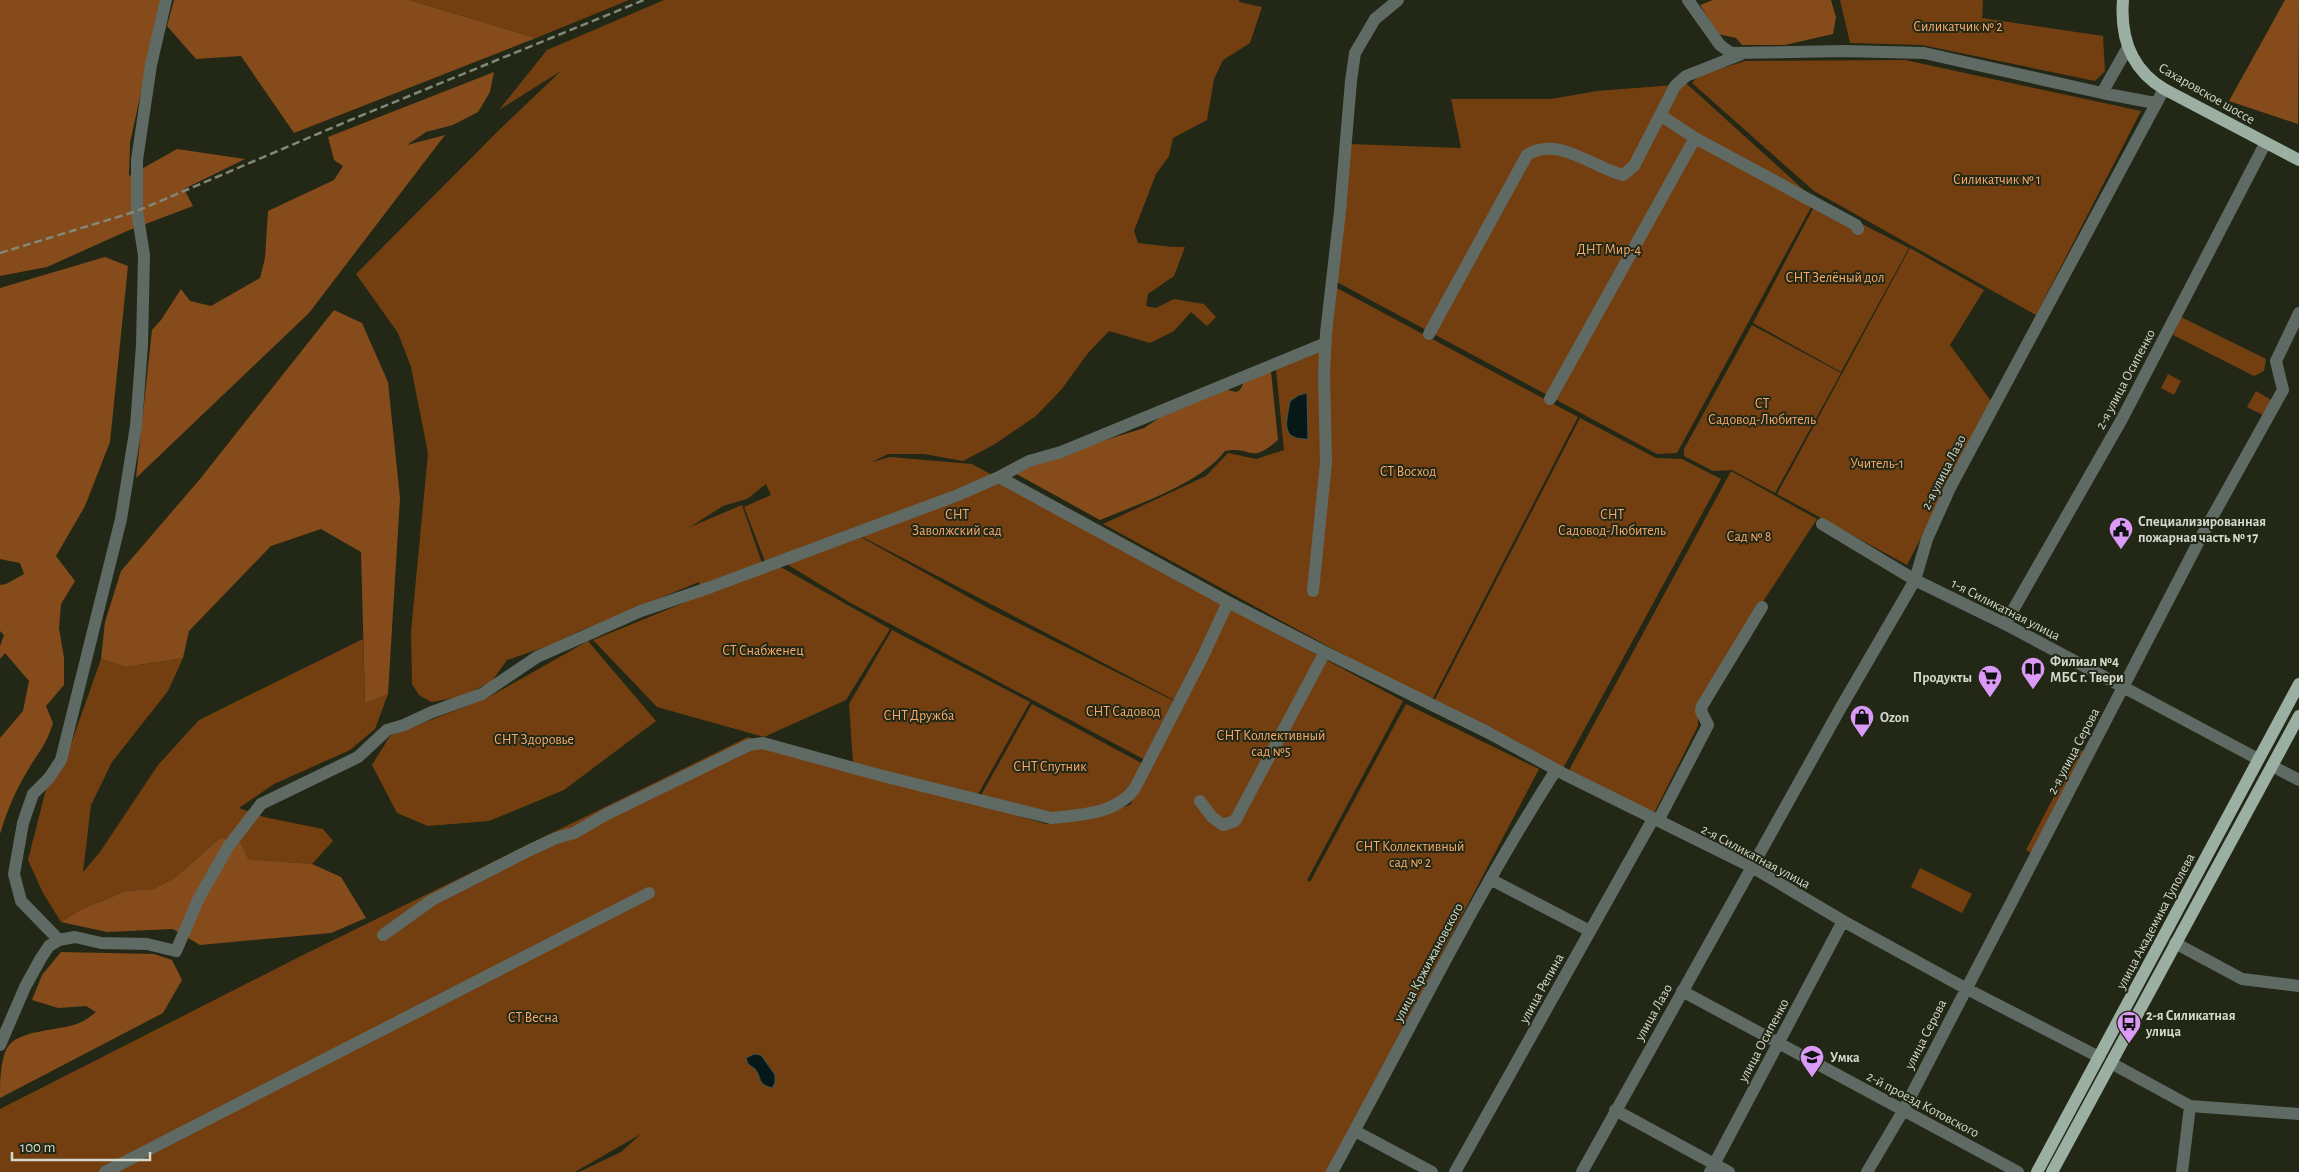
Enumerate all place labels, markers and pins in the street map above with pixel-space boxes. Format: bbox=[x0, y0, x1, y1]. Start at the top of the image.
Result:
place label: Специализированная пожарная часть № 17 bbox=[2138, 515, 2266, 545]
public building icon: Специализированная пожарная часть № 17 bbox=[2108, 516, 2134, 550]
place label: Филиал №4 МБС г. Твери bbox=[2050, 655, 2124, 685]
library icon: Филиал №4 МБС г. Твери bbox=[2020, 656, 2046, 690]
supermarket icon: Продукты bbox=[1977, 664, 2003, 698]
place label: Продукты bbox=[1913, 671, 1972, 685]
shop icon: Ozon bbox=[1849, 704, 1875, 738]
place label: Ozon bbox=[1880, 711, 1909, 725]
place label: 2-я Силикатная улица bbox=[2145, 1009, 2235, 1039]
bus stop icon: 2-я Силикатная улица bbox=[2116, 1010, 2142, 1044]
school or university icon: Умка bbox=[1799, 1044, 1825, 1078]
place label: Умка bbox=[1830, 1051, 1860, 1065]

